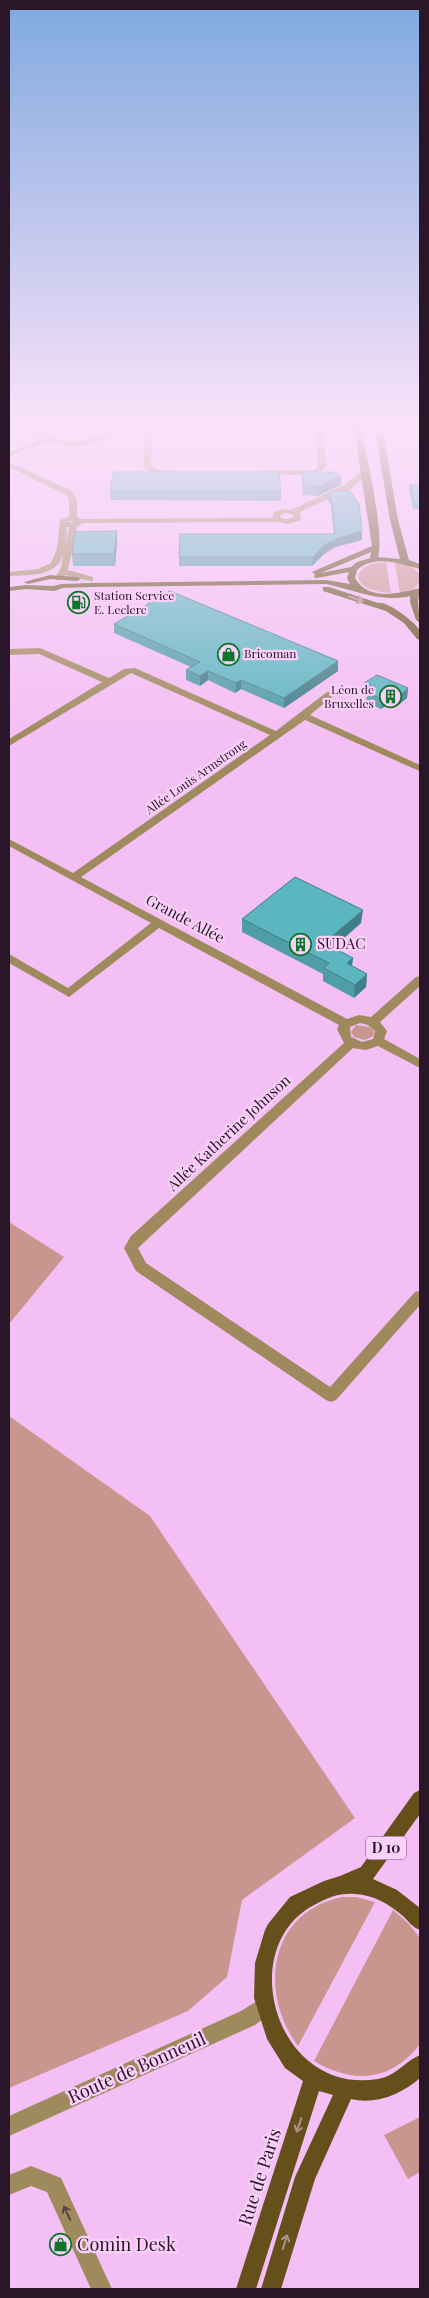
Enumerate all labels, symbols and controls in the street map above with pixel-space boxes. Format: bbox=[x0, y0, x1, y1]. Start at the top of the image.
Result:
place label: Station Service E. Leclerc bbox=[94, 587, 174, 617]
fuel station icon: Station Service E. Leclerc bbox=[66, 591, 90, 615]
one-way arrow bbox=[348, 595, 363, 604]
shop icon: Bricoman bbox=[216, 642, 240, 666]
place label: Bricoman bbox=[244, 645, 296, 661]
place label: Léon de Bruxelles bbox=[324, 681, 374, 711]
building icon: Léon de Bruxelles bbox=[378, 685, 402, 709]
street label: Allée Louis Armstrong bbox=[141, 735, 250, 818]
street label: Grande Allée bbox=[143, 889, 228, 947]
building icon: SUDAC bbox=[289, 932, 313, 956]
place label: SUDAC bbox=[317, 933, 365, 953]
street label: Allée Katherine Johnson bbox=[162, 1070, 294, 1195]
road number: D 10 bbox=[366, 1836, 406, 1860]
street label: Route de Bonneuil bbox=[64, 2026, 209, 2108]
one-way arrow bbox=[294, 2117, 303, 2132]
street label: Rue de Paris bbox=[232, 2125, 286, 2228]
one-way arrow bbox=[62, 2206, 71, 2221]
place label: Comin Desk bbox=[77, 2232, 176, 2256]
shop icon: Comin Desk bbox=[49, 2233, 73, 2257]
one-way arrow bbox=[281, 2235, 290, 2251]

